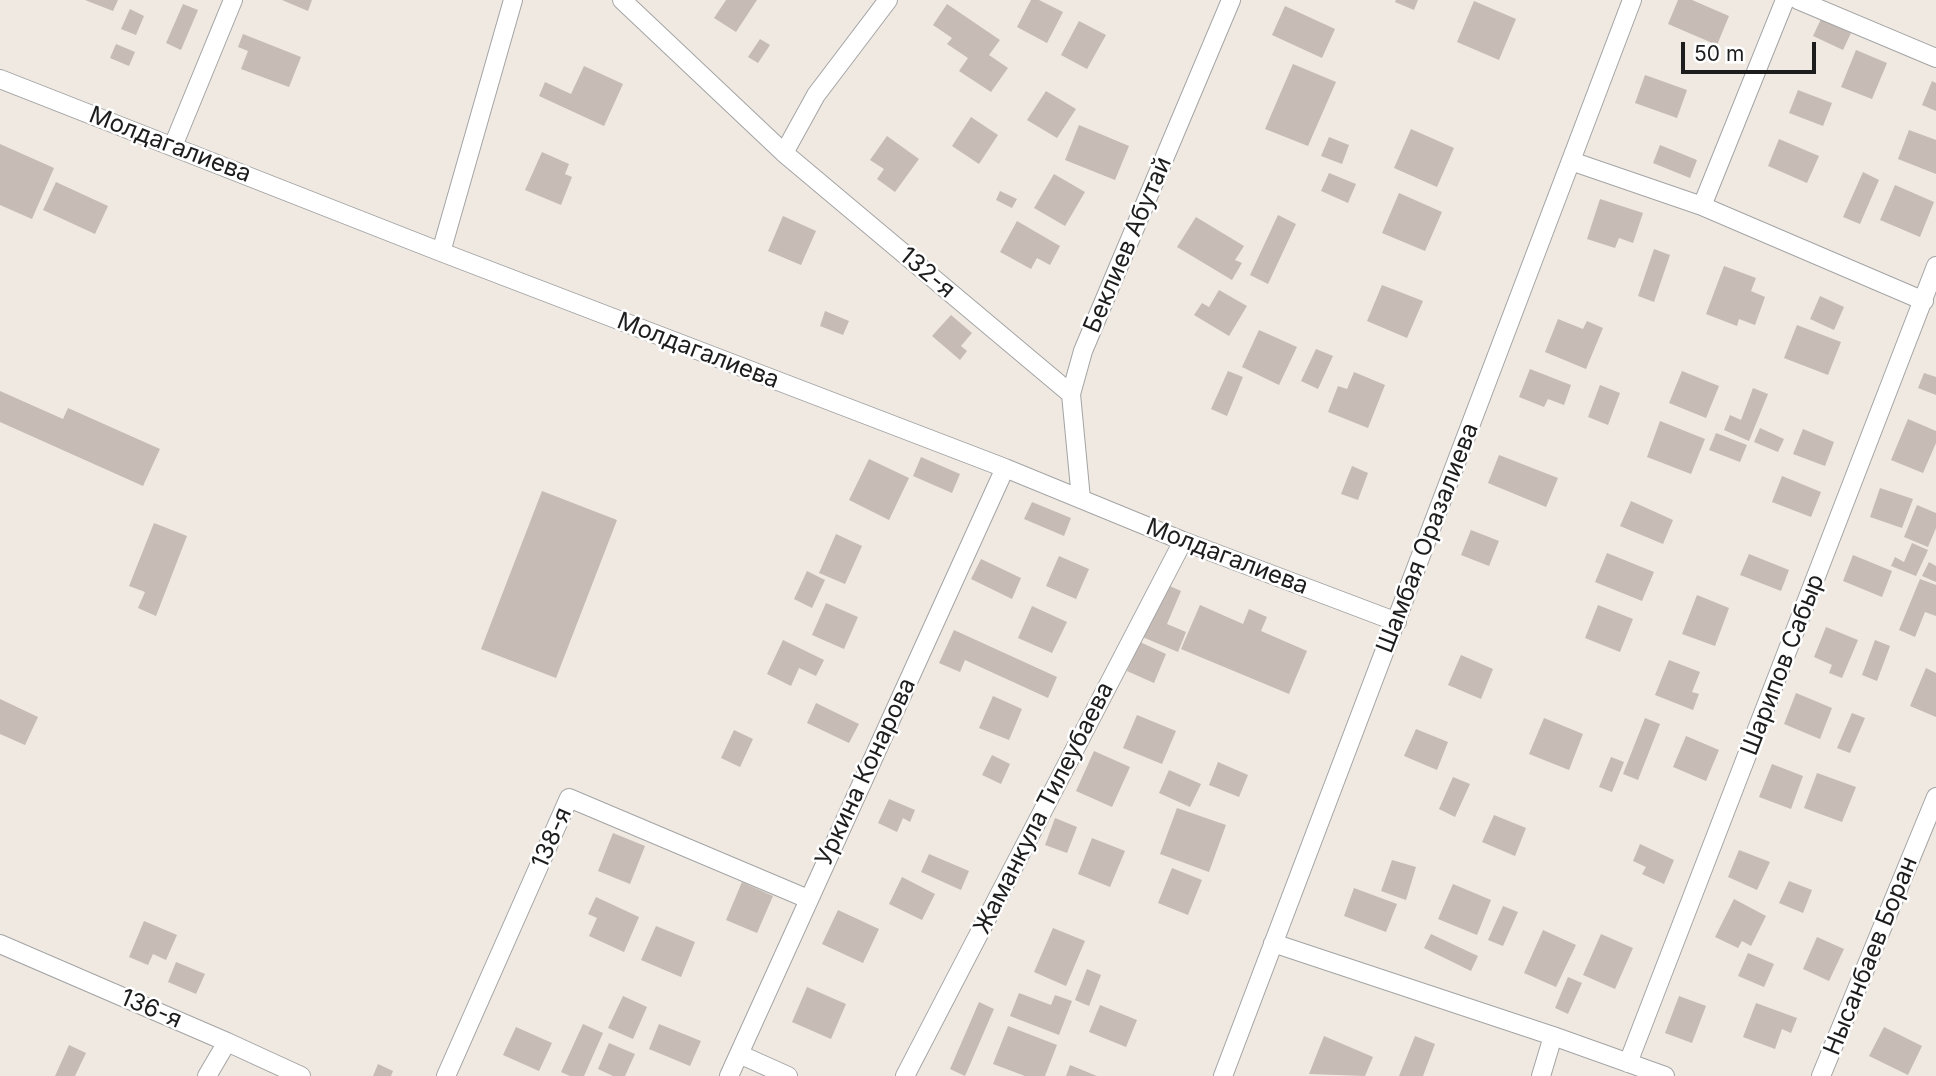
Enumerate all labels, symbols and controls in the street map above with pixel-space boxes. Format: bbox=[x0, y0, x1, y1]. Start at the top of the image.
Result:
scale bar bbox=[1684, 28, 1819, 72]
text: 50 m bbox=[1694, 41, 1744, 66]
street label: Молдагалиева bbox=[85, 101, 255, 189]
street label: Беклиев Абутай bbox=[1078, 153, 1178, 337]
street label: 132-я bbox=[893, 242, 961, 304]
street label: Молдагалиева bbox=[613, 307, 783, 395]
street label: Шамбая Оразалиева bbox=[1371, 419, 1485, 657]
street label: Молдагалиева bbox=[1142, 513, 1312, 601]
street label: Шарипов Сабыр bbox=[1735, 570, 1831, 760]
street label: Уркина Конарова bbox=[810, 674, 922, 870]
street label: Жаманкула Тилеубаева bbox=[968, 677, 1120, 939]
street label: 138-я bbox=[526, 803, 578, 873]
street label: Нысанбаев Боран bbox=[1818, 853, 1924, 1059]
street label: 136-я bbox=[116, 983, 186, 1035]

